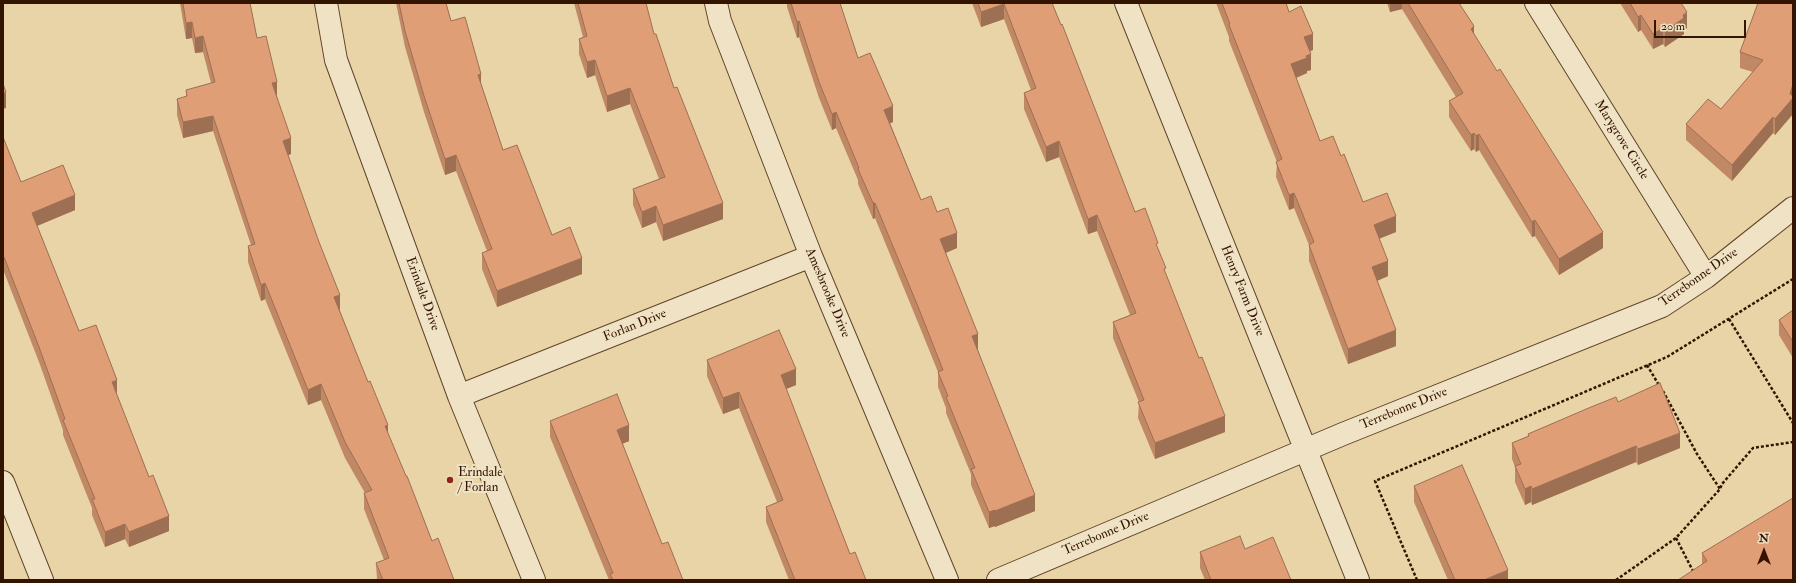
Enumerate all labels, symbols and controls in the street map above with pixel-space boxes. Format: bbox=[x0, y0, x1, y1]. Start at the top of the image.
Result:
scale bar bbox=[1656, 12, 1748, 38]
text: 20 m bbox=[1661, 19, 1685, 34]
street label: Marygrove Circle bbox=[1590, 97, 1652, 183]
street label: Henry Farm Drive bbox=[1217, 243, 1267, 339]
street label: Terrebonne Drive bbox=[1657, 245, 1741, 311]
street label: Amesbrooke Drive bbox=[801, 246, 853, 340]
street label: Erindale Drive bbox=[401, 255, 443, 333]
street label: Forlan Drive bbox=[601, 306, 669, 346]
street label: Terrebonne Drive bbox=[1358, 384, 1450, 434]
place label: Erindale / Forlan bbox=[458, 465, 503, 496]
marker: Erindale / Forlan bbox=[445, 475, 455, 485]
street label: Terrebonne Drive bbox=[1060, 509, 1152, 559]
north arrow bbox=[1744, 531, 1784, 571]
text: N bbox=[1759, 532, 1769, 545]

